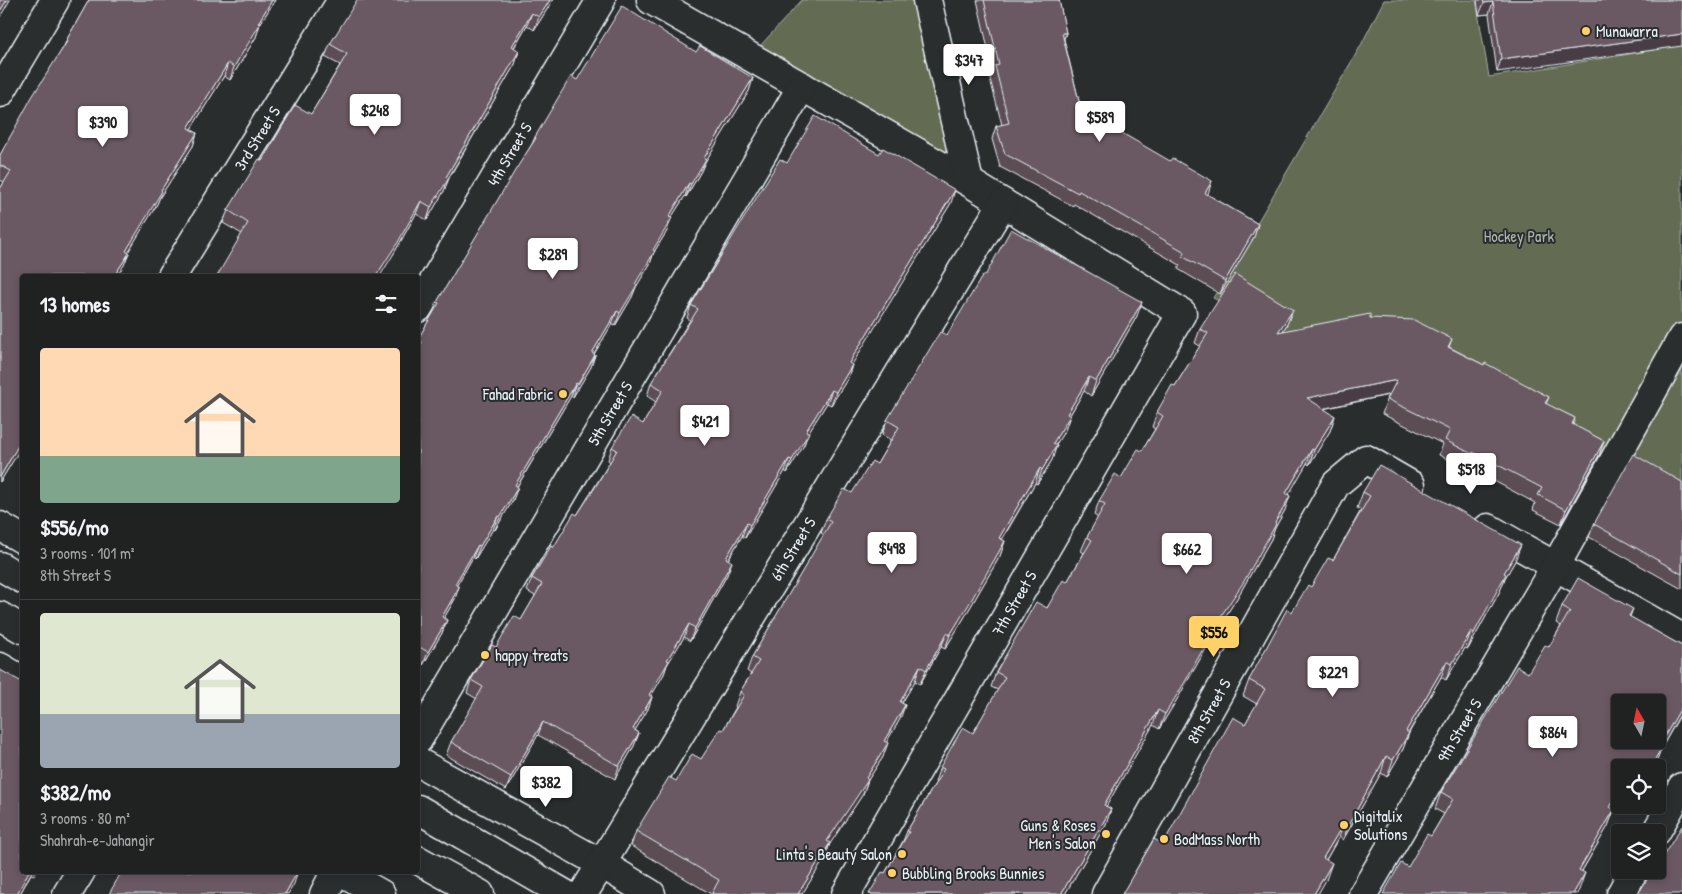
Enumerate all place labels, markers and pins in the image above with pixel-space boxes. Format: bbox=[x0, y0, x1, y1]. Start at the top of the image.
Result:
place label: Munawarra bbox=[1596, 20, 1658, 42]
marker: Munawarra bbox=[1580, 25, 1592, 37]
pin: $347 bbox=[939, 44, 999, 86]
pin: $248 bbox=[345, 94, 405, 136]
pin: $589 bbox=[1070, 100, 1130, 143]
pin: $390 bbox=[73, 106, 133, 148]
pin: $289 bbox=[523, 238, 583, 280]
place label: Fahad Fabric bbox=[482, 383, 554, 405]
marker: Fahad Fabric bbox=[557, 388, 569, 400]
pin: $421 bbox=[675, 404, 735, 447]
pin: $518 bbox=[1441, 452, 1501, 495]
pin: $498 bbox=[862, 532, 922, 574]
pin: $662 bbox=[1157, 532, 1217, 575]
pin: $556 bbox=[1184, 616, 1244, 658]
place label: happy treats bbox=[495, 644, 568, 666]
marker: happy treats bbox=[479, 649, 491, 661]
pin: $229 bbox=[1303, 656, 1363, 698]
pin: $864 bbox=[1523, 716, 1583, 758]
pin: $382 bbox=[516, 766, 576, 808]
place label: Digitalix Solutions bbox=[1354, 805, 1407, 845]
place label: Guns & Roses Men's Salon bbox=[1020, 814, 1096, 854]
marker: Digitalix Solutions bbox=[1338, 819, 1350, 831]
marker: Guns & Roses Men's Salon bbox=[1100, 828, 1112, 840]
place label: BodMass North bbox=[1174, 828, 1260, 850]
marker: BodMass North bbox=[1158, 833, 1170, 845]
place label: Linta's Beauty Salon bbox=[776, 843, 892, 865]
marker: Linta's Beauty Salon bbox=[896, 848, 908, 860]
place label: Bubbling Brooks Bunnies bbox=[902, 862, 1044, 884]
marker: Bubbling Brooks Bunnies bbox=[886, 867, 898, 879]

